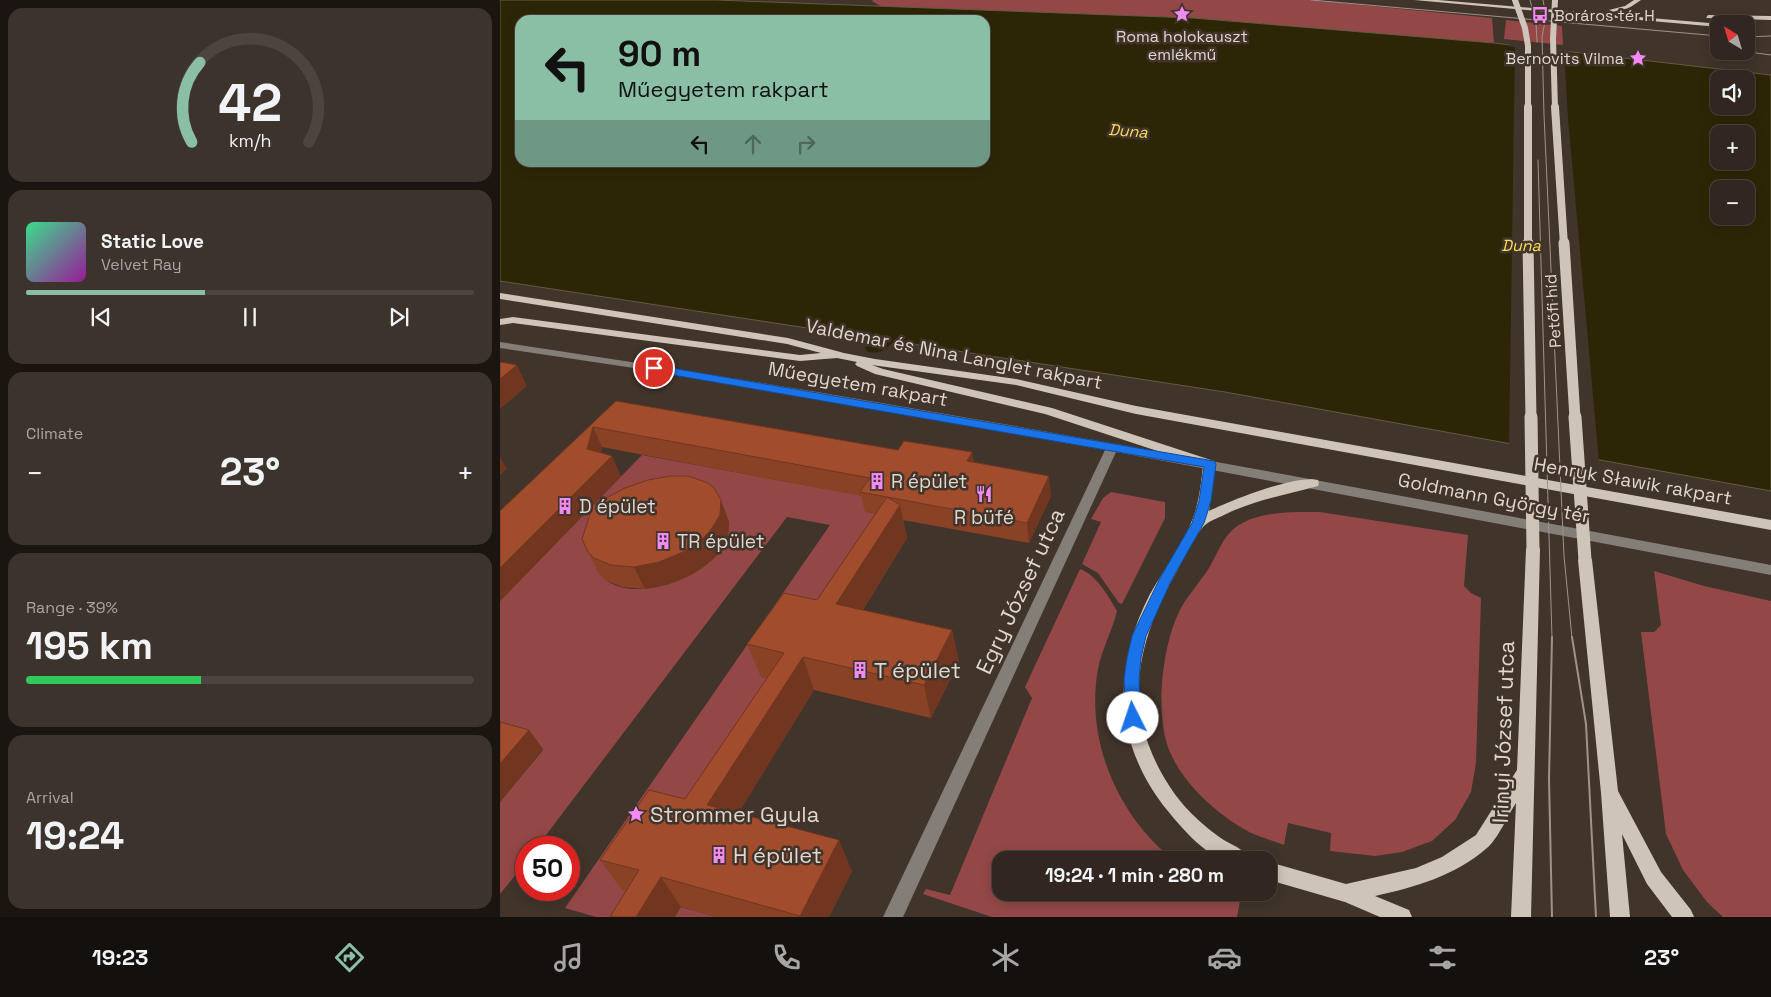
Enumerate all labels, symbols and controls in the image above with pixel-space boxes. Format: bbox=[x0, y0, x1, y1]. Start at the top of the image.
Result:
place icon: Roma holokauszt emlékmű bbox=[1172, 4, 1192, 24]
bus stop icon: Boráros tér H bbox=[1530, 5, 1550, 25]
place label: Boráros tér H bbox=[1554, 5, 1655, 26]
north arrow bbox=[1710, 15, 1755, 60]
map controls bbox=[1710, 15, 1755, 225]
place label: Roma holokauszt emlékmű bbox=[1116, 26, 1248, 65]
text: 90 m bbox=[618, 32, 701, 76]
icon: left bbox=[535, 35, 600, 100]
place label: Bernovits Vilma bbox=[1506, 48, 1624, 69]
place icon: Bernovits Vilma bbox=[1628, 48, 1648, 68]
text: 42 bbox=[218, 70, 282, 136]
button: sound bbox=[1710, 70, 1755, 115]
text: Műegyetem rakpart bbox=[618, 75, 829, 103]
water label: Duna bbox=[1108, 119, 1149, 143]
button: + bbox=[1710, 125, 1755, 170]
text: km/h bbox=[229, 129, 271, 152]
icon: left bbox=[686, 130, 714, 158]
icon: ahead bbox=[739, 130, 767, 158]
icon: right bbox=[792, 130, 820, 158]
button: − bbox=[1710, 180, 1755, 225]
text: Static Love bbox=[101, 229, 204, 254]
water label: Duna bbox=[1501, 235, 1541, 256]
text: Velvet Ray bbox=[101, 254, 182, 275]
street label: Petőfi híd bbox=[1540, 273, 1566, 349]
icon: previous bbox=[87, 303, 115, 331]
icon: pause bbox=[236, 303, 264, 331]
icon: next bbox=[385, 303, 413, 331]
street label: Valdemar és Nina Langlet rakpart bbox=[804, 313, 1104, 395]
pin bbox=[633, 347, 675, 389]
icon: arrive bbox=[640, 354, 668, 382]
street label: Műegyetem rakpart bbox=[766, 356, 950, 412]
text: Climate bbox=[26, 423, 83, 444]
text: 23° bbox=[220, 448, 280, 496]
street label: Henryk Sławik rakpart bbox=[1532, 451, 1734, 511]
text: − bbox=[26, 455, 43, 491]
text: + bbox=[457, 455, 474, 491]
street label: Goldmann György tér bbox=[1396, 467, 1592, 529]
place label: R épület bbox=[891, 469, 967, 494]
building icon: R épület bbox=[867, 471, 887, 491]
restaurant icon: R büfé bbox=[974, 484, 994, 504]
place label: D épület bbox=[579, 494, 656, 519]
building icon: D épület bbox=[555, 496, 575, 516]
street label: Egry József utca bbox=[969, 503, 1071, 678]
place label: R büfé bbox=[954, 505, 1014, 530]
place label: TR épület bbox=[677, 529, 764, 554]
building icon: TR épület bbox=[653, 531, 673, 551]
text: Range · 39% bbox=[26, 597, 118, 618]
text: 195 km bbox=[26, 622, 153, 670]
street label: Irinyi József utca bbox=[1486, 640, 1520, 824]
place label: T épület bbox=[874, 656, 961, 684]
building icon: T épület bbox=[850, 660, 870, 680]
position arrow bbox=[1106, 691, 1158, 743]
text: Arrival bbox=[26, 787, 74, 808]
place label: Strommer Gyula bbox=[650, 800, 820, 828]
place icon: Strommer Gyula bbox=[626, 804, 646, 824]
text: 19:24 bbox=[26, 812, 124, 860]
speed limit sign: 50 bbox=[515, 836, 580, 901]
place label: H épület bbox=[733, 841, 822, 869]
building icon: H épület bbox=[709, 845, 729, 865]
text: 19:24 · 1 min · 280 m bbox=[1045, 863, 1224, 888]
icon: directions bbox=[332, 940, 367, 975]
icon: music bbox=[551, 940, 586, 975]
icon: phone bbox=[769, 940, 804, 975]
icon: climate bbox=[988, 940, 1023, 975]
icon: car bbox=[1207, 940, 1242, 975]
icon: filters bbox=[1425, 940, 1460, 975]
text: 19:23 bbox=[92, 943, 148, 971]
text: 23° bbox=[1644, 943, 1679, 971]

